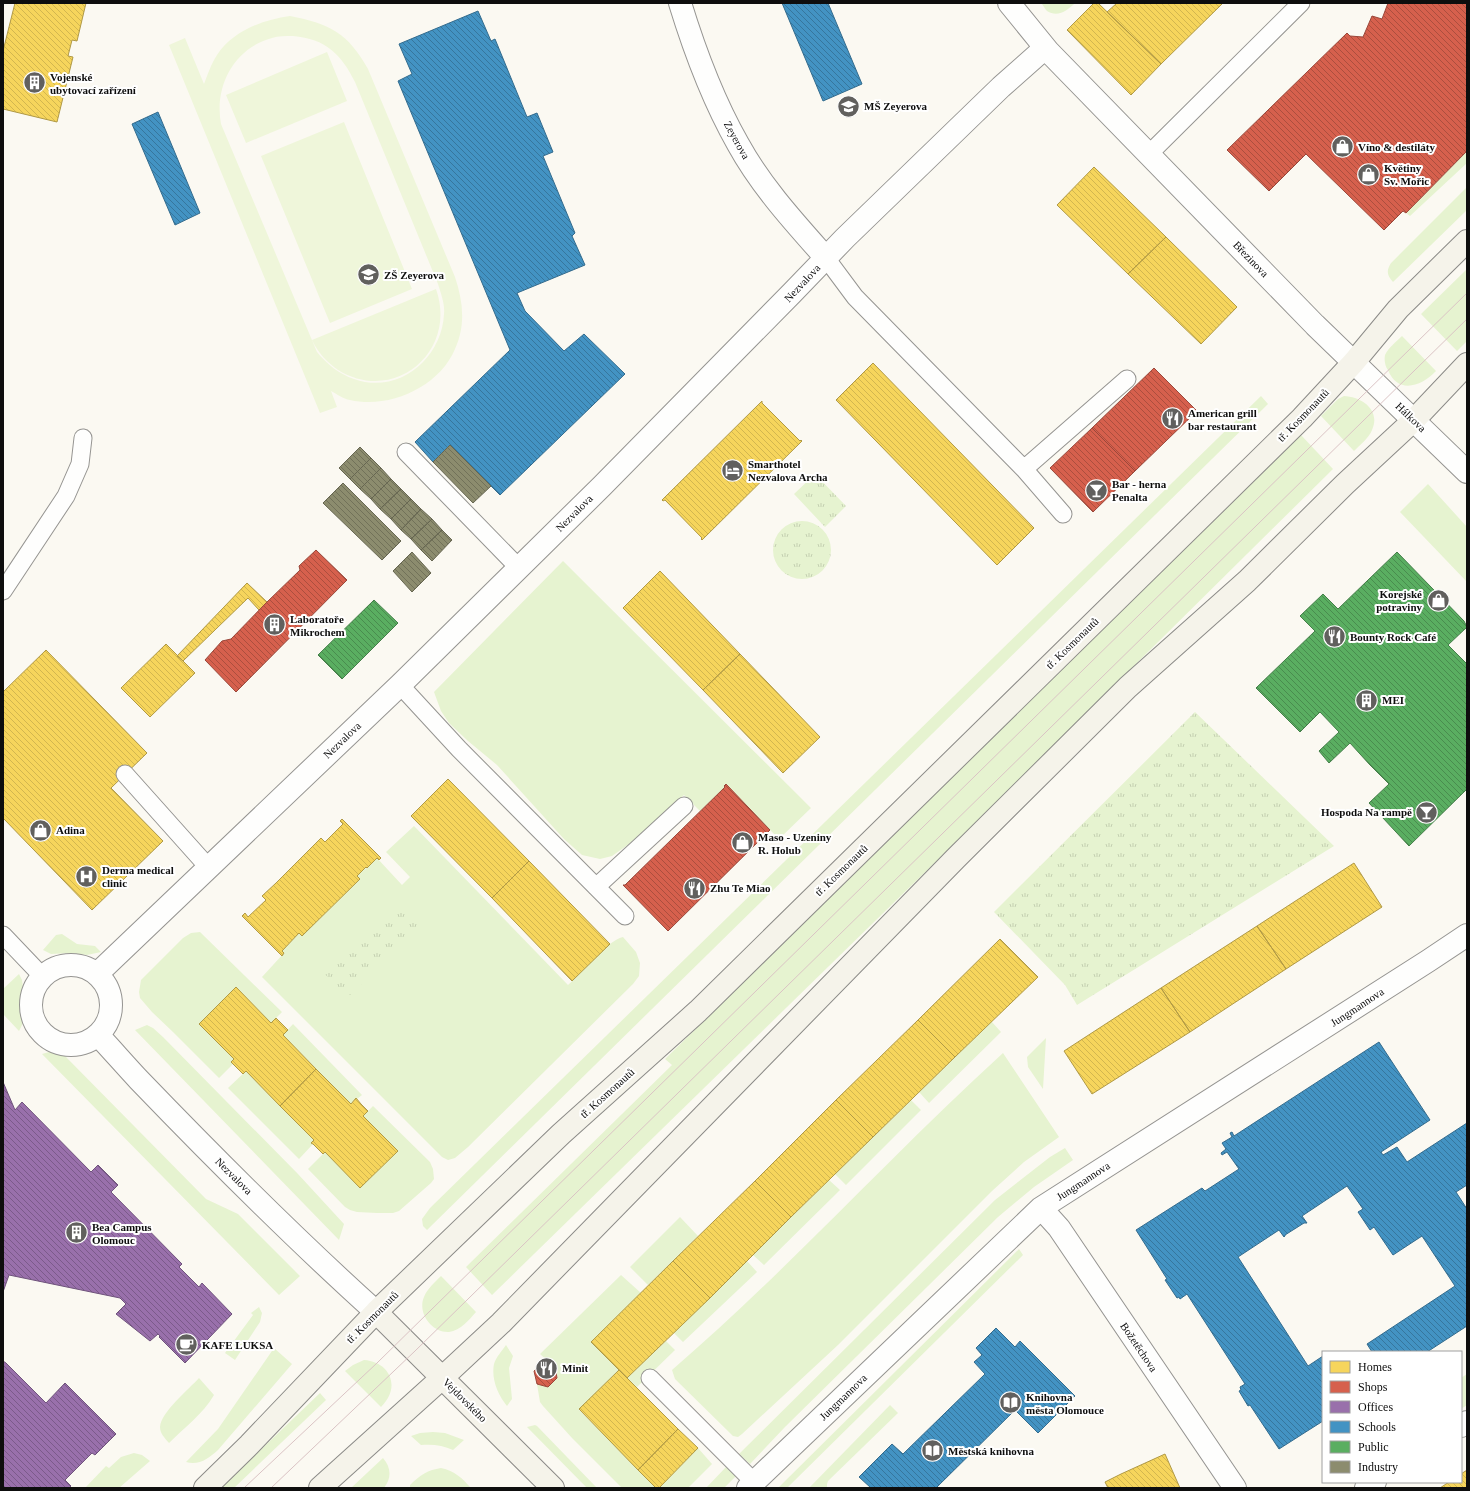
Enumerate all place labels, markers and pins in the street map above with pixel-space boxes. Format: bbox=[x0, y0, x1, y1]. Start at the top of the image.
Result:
building icon: Vojenské ubytovací zařízení bbox=[22, 70, 48, 96]
place label: Vojenské ubytovací zařízení bbox=[50, 71, 137, 96]
school or university icon: MŠ Zeyerova bbox=[835, 93, 861, 119]
place label: MŠ Zeyerova bbox=[864, 100, 928, 112]
shop icon: Víno & destiláty bbox=[1329, 134, 1355, 160]
place label: Víno & destiláty bbox=[1358, 141, 1436, 153]
shop icon: Květiny Sv. Mořic bbox=[1355, 161, 1381, 187]
place label: Květiny Sv. Mořic bbox=[1384, 162, 1429, 187]
school or university icon: ZŠ Zeyerova bbox=[356, 262, 382, 288]
place label: ZŠ Zeyerova bbox=[384, 269, 444, 281]
restaurant icon: American grill bar restaurant bbox=[1159, 406, 1185, 432]
place label: American grill bar restaurant bbox=[1188, 407, 1257, 432]
hotel icon: Smarthotel Nezvalova Archa bbox=[719, 457, 745, 483]
place label: Smarthotel Nezvalova Archa bbox=[748, 458, 828, 483]
bar icon: Bar - herna Penalta bbox=[1083, 477, 1109, 503]
place label: Bar - herna Penalta bbox=[1112, 478, 1167, 503]
shop icon: Korejské potraviny bbox=[1425, 587, 1451, 613]
place label: Korejské potraviny bbox=[1376, 588, 1422, 613]
building icon: Laboratoře Mikrochem bbox=[261, 612, 287, 638]
place label: Laboratoře Mikrochem bbox=[290, 613, 345, 638]
restaurant icon: Bounty Rock Café bbox=[1321, 624, 1347, 650]
place label: Bounty Rock Café bbox=[1350, 631, 1436, 643]
building icon: MEI bbox=[1354, 687, 1380, 713]
place label: MEI bbox=[1382, 694, 1404, 706]
bar icon: Hospoda Na rampě bbox=[1414, 799, 1440, 825]
place label: Hospoda Na rampě bbox=[1321, 806, 1412, 818]
shop icon: Adina bbox=[28, 817, 54, 843]
place label: Adina bbox=[56, 824, 85, 836]
shop icon: Maso - Uzeniny R. Holub bbox=[730, 830, 756, 856]
place label: Maso - Uzeniny R. Holub bbox=[758, 831, 832, 856]
hospital icon: Derma medical clinic bbox=[73, 863, 99, 889]
place label: Derma medical clinic bbox=[102, 864, 174, 889]
restaurant icon: Zhu Te Miao bbox=[681, 875, 707, 901]
place label: Zhu Te Miao bbox=[710, 882, 771, 894]
building icon: Bea Campus Olomouc bbox=[64, 1220, 90, 1246]
place label: Bea Campus Olomouc bbox=[92, 1221, 152, 1246]
cafe icon: KAFE LUKSA bbox=[174, 1332, 200, 1358]
place label: KAFE LUKSA bbox=[202, 1339, 273, 1351]
restaurant icon: Minit bbox=[533, 1355, 559, 1381]
place label: Minit bbox=[562, 1362, 589, 1374]
library icon: Knihovna města Olomouce bbox=[998, 1390, 1024, 1416]
place label: Knihovna města Olomouce bbox=[1026, 1391, 1104, 1416]
library icon: Městská knihovna bbox=[920, 1438, 946, 1464]
place label: Městská knihovna bbox=[948, 1445, 1034, 1457]

